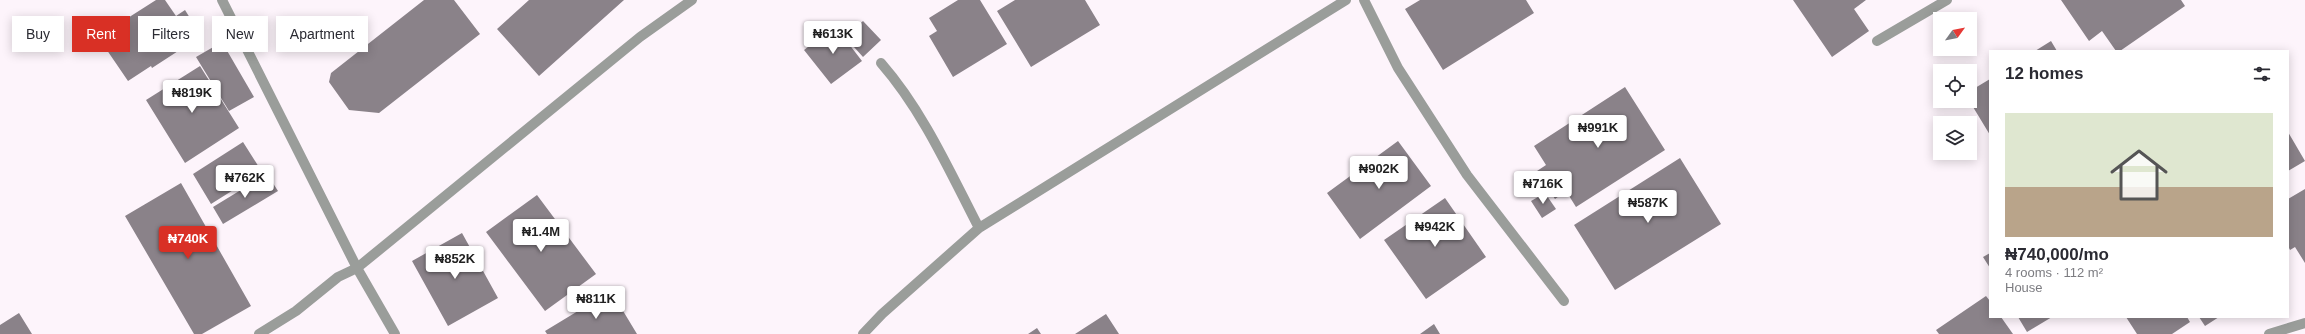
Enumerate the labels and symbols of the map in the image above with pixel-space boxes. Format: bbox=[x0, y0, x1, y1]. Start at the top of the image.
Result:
north arrow bbox=[1933, 12, 1977, 56]
pin: ₦613K bbox=[805, 21, 861, 55]
pin: ₦819K bbox=[164, 80, 220, 114]
pin: ₦991K bbox=[1570, 115, 1626, 149]
pin: ₦902K bbox=[1351, 156, 1407, 190]
pin: ₦762K bbox=[217, 165, 273, 199]
pin: ₦716K bbox=[1515, 171, 1571, 205]
pin: ₦587K bbox=[1620, 190, 1676, 224]
pin: ₦942K bbox=[1407, 214, 1463, 248]
pin: ₦1.4M bbox=[513, 219, 569, 253]
pin: ₦740K bbox=[160, 226, 216, 260]
pin: ₦852K bbox=[427, 246, 483, 280]
pin: ₦811K bbox=[568, 286, 624, 320]

